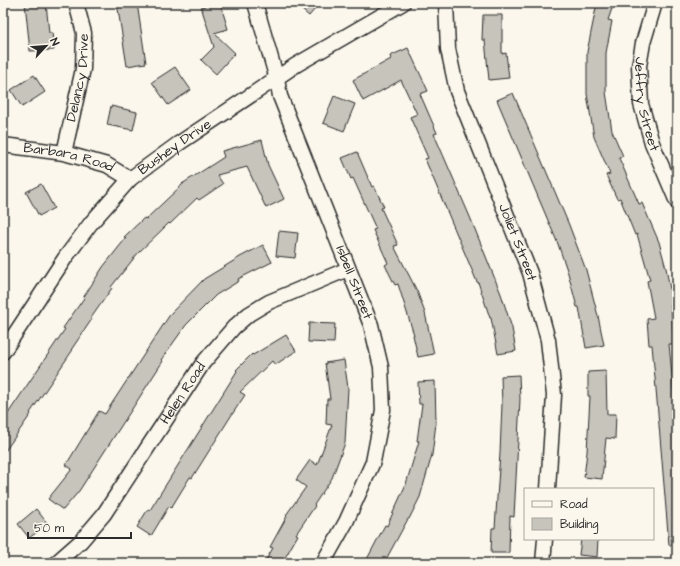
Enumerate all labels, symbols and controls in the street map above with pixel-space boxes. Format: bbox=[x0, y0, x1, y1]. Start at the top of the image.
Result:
north arrow bbox=[26, 26, 66, 66]
street label: Delancy Drive bbox=[61, 33, 94, 123]
text: N bbox=[46, 35, 63, 48]
street label: Jeffry Street bbox=[629, 55, 665, 155]
street label: Bushey Drive bbox=[134, 114, 216, 180]
street label: Barbara Road bbox=[22, 138, 118, 177]
street label: Joliet Street bbox=[493, 201, 542, 283]
street label: Isbell Street bbox=[330, 243, 378, 323]
street label: Helen Road bbox=[155, 358, 211, 428]
legend bbox=[524, 488, 654, 540]
text: Road bbox=[560, 496, 588, 513]
scale bar bbox=[28, 514, 131, 540]
text: Building bbox=[560, 516, 598, 534]
text: 50 m bbox=[34, 520, 65, 537]

